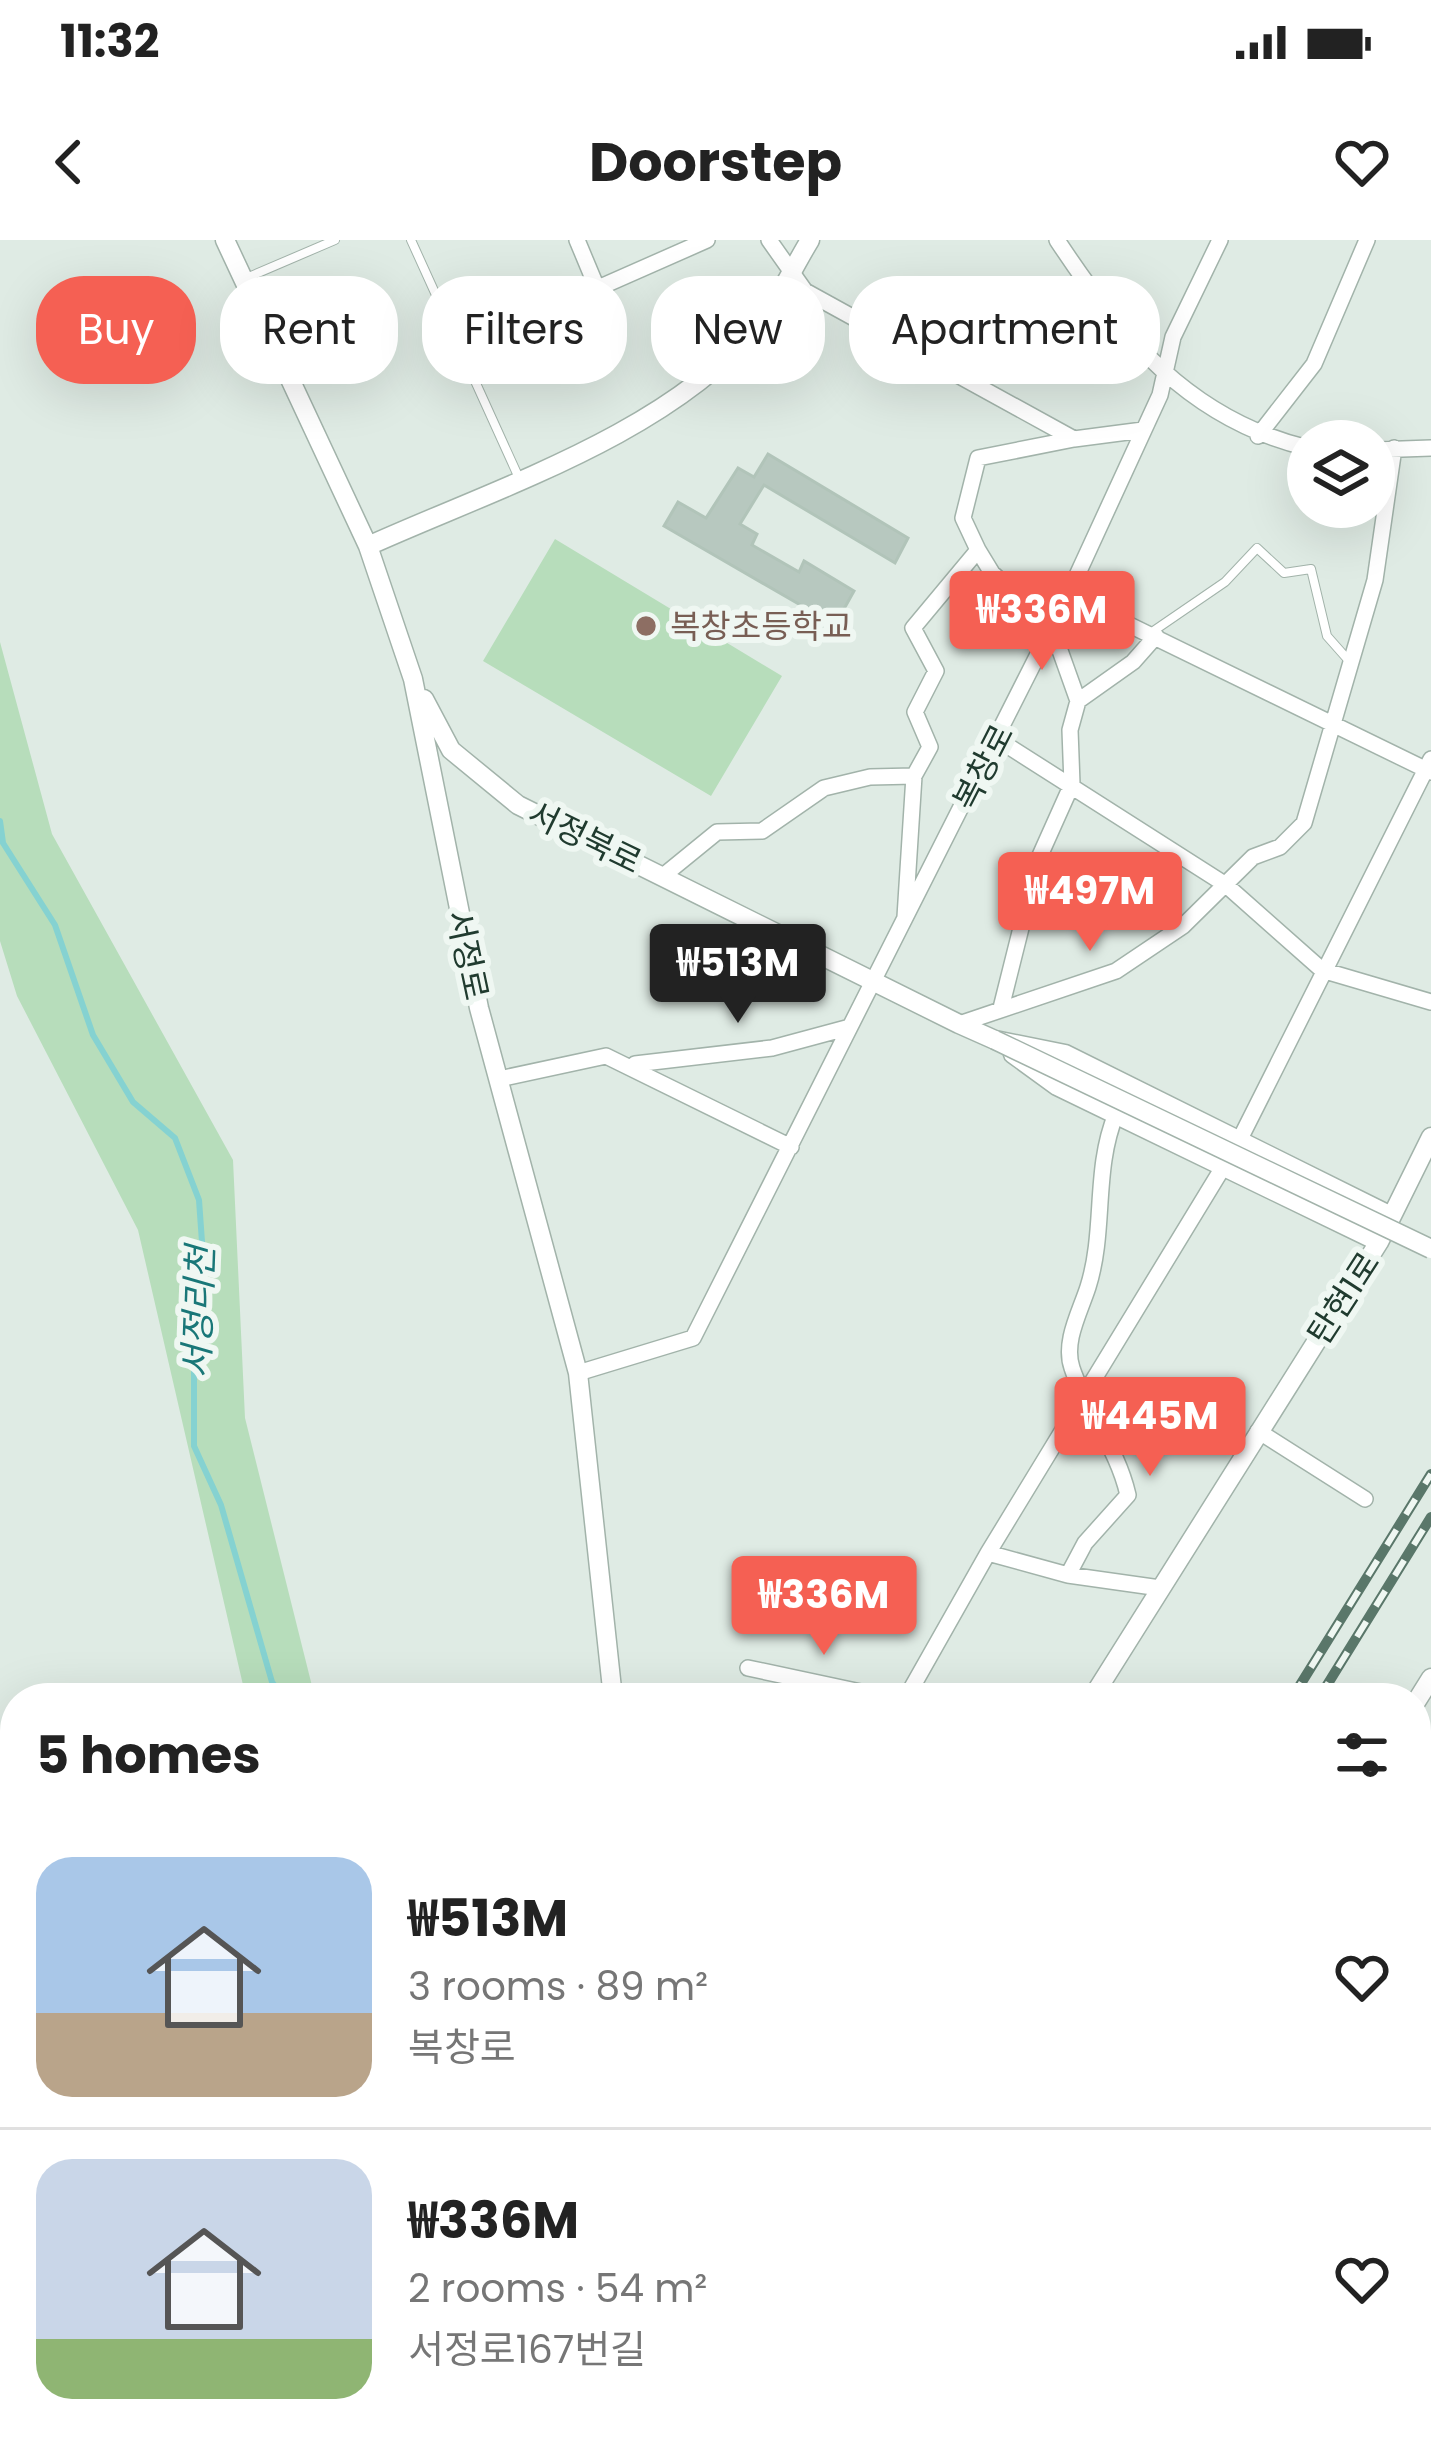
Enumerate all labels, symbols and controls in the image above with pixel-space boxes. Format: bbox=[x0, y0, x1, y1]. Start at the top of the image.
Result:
text: 11:32 bbox=[60, 10, 160, 73]
text: Doorstep bbox=[589, 124, 842, 200]
icon: back bbox=[36, 129, 102, 195]
icon: heart bbox=[1329, 129, 1395, 195]
chip: Buy bbox=[36, 276, 196, 384]
chip: Rent bbox=[220, 276, 398, 384]
chip: Filters bbox=[422, 276, 627, 384]
chip: New bbox=[651, 276, 825, 384]
chip: Apartment bbox=[849, 276, 1160, 384]
map controls bbox=[1287, 420, 1395, 528]
button: layers bbox=[1287, 420, 1395, 528]
pin: ₩336M bbox=[958, 571, 1126, 673]
text: ₩336M bbox=[977, 582, 1107, 637]
place label: 복창초등학교 bbox=[670, 603, 852, 650]
marker: 복창초등학교 bbox=[633, 613, 659, 639]
street label: 복창로 bbox=[942, 716, 1025, 818]
street label: 서정북로 bbox=[520, 790, 650, 885]
pin: ₩497M bbox=[1006, 852, 1174, 954]
text: ₩497M bbox=[1025, 863, 1155, 918]
street label: 서정로 bbox=[435, 906, 500, 1005]
pin: ₩513M bbox=[654, 924, 822, 1026]
text: ₩513M bbox=[677, 935, 799, 990]
water label: 서정리천 bbox=[171, 1241, 226, 1379]
street label: 탄현1로 bbox=[1296, 1243, 1391, 1354]
pin: ₩445M bbox=[1066, 1377, 1234, 1479]
text: ₩445M bbox=[1082, 1388, 1218, 1443]
pin: ₩336M bbox=[740, 1556, 908, 1658]
text: ₩336M bbox=[759, 1567, 889, 1622]
text: 5 homes bbox=[36, 1719, 261, 1791]
icon: filters bbox=[1329, 1722, 1395, 1788]
text: ₩513M bbox=[408, 1882, 568, 1954]
icon: home bbox=[132, 1905, 276, 2049]
icon: heart bbox=[1329, 1944, 1395, 2010]
text: 3 rooms · 89 m² bbox=[408, 1959, 708, 2014]
text: 복창로 bbox=[408, 2020, 516, 2075]
text: ₩336M bbox=[408, 2184, 579, 2256]
icon: home bbox=[132, 2207, 276, 2351]
icon: heart bbox=[1329, 2246, 1395, 2312]
text: 2 rooms · 54 m² bbox=[408, 2261, 707, 2316]
text: 서정로167번길 bbox=[408, 2322, 646, 2377]

